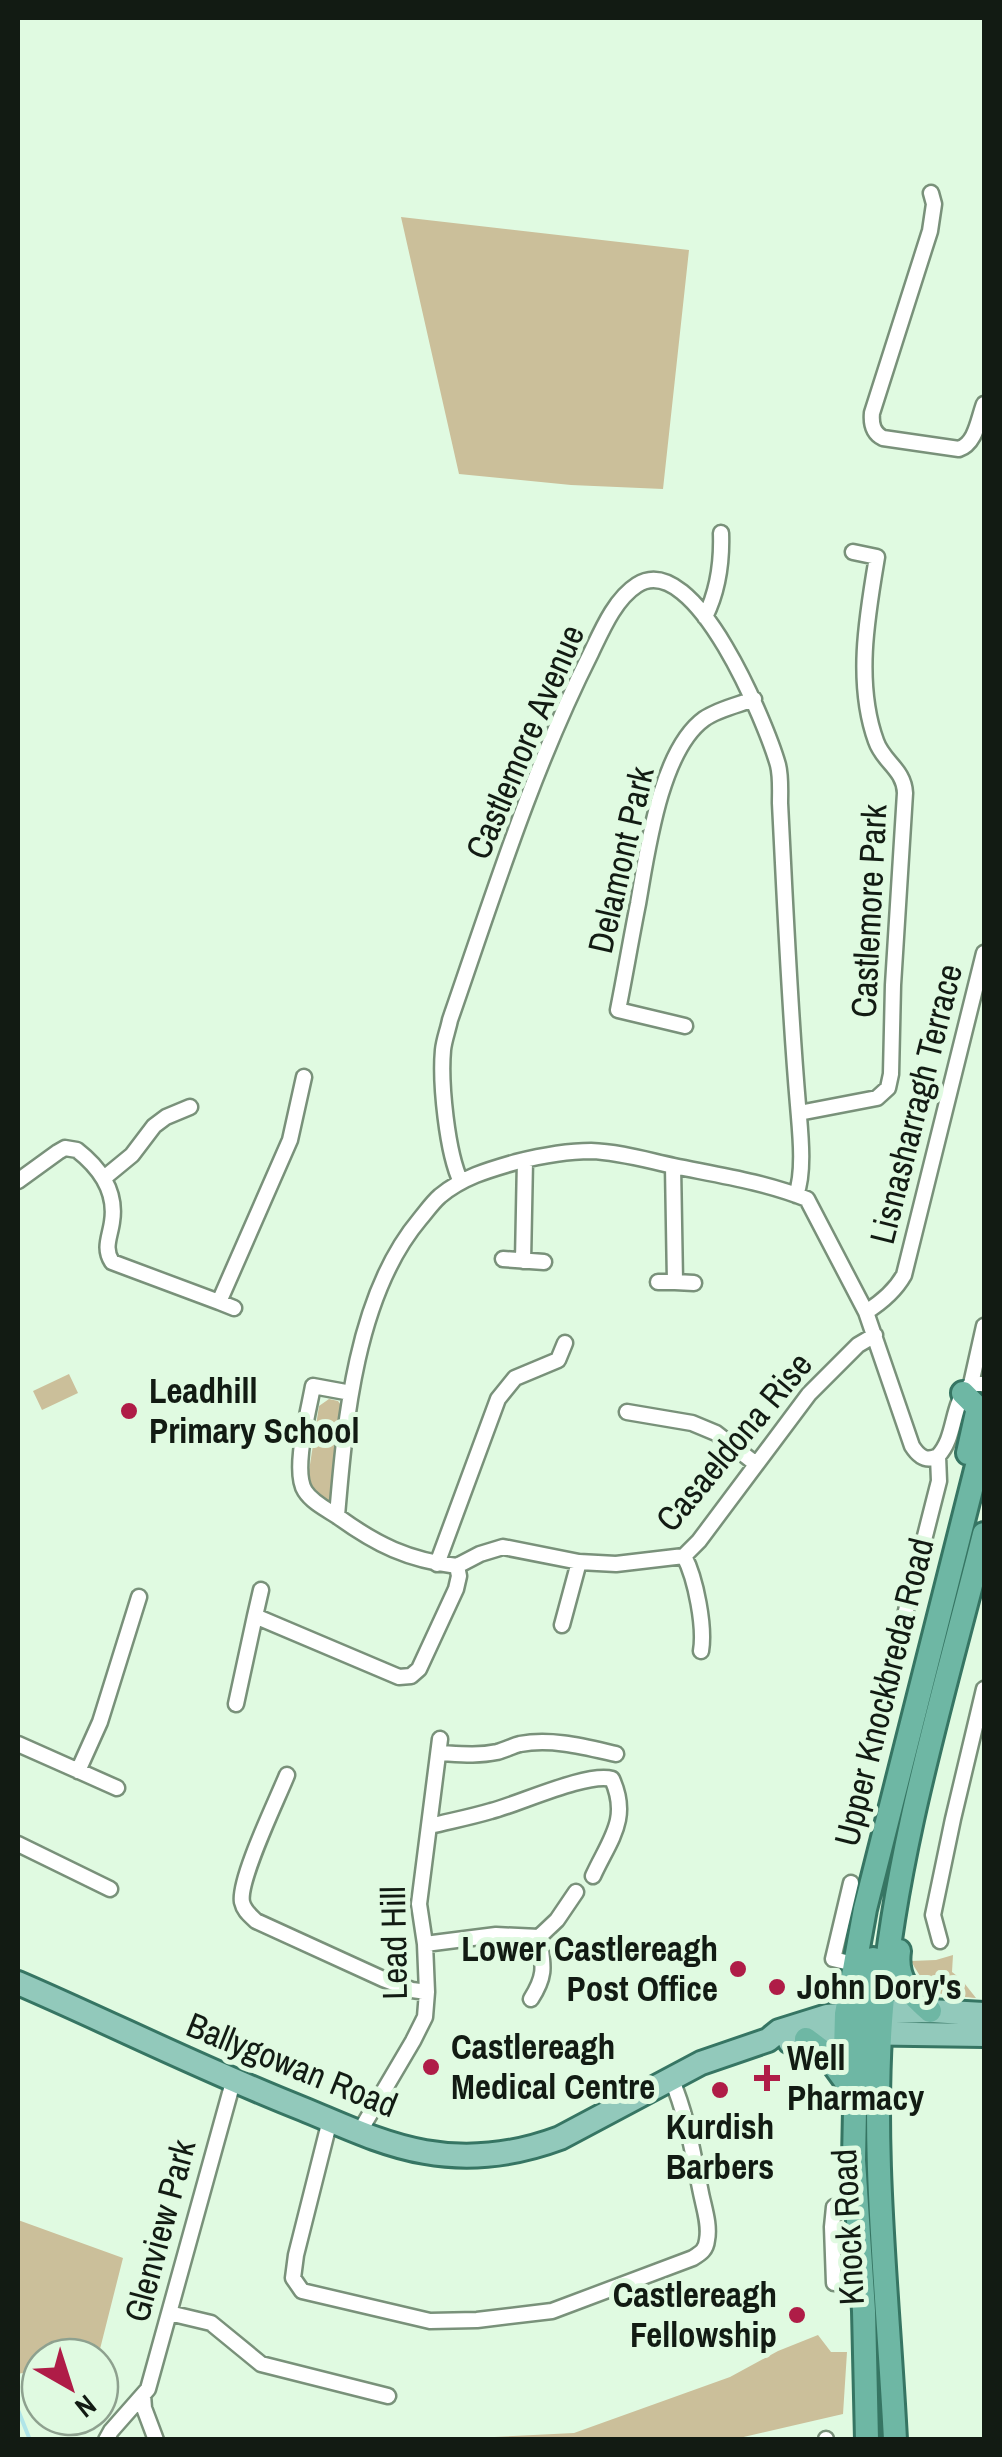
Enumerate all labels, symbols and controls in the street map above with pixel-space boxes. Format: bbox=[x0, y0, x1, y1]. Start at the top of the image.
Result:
street label: Castlemore Avenue bbox=[454, 618, 595, 866]
street label: Delamont Park bbox=[576, 762, 665, 958]
street label: Castlemore Park bbox=[839, 802, 898, 1019]
street label: Lisnasharragh Terrace bbox=[858, 959, 973, 1249]
street label: Casaeldona Rise bbox=[645, 1342, 822, 1541]
place label: Leadhill Primary School bbox=[149, 1367, 360, 1454]
marker: Leadhill Primary School bbox=[118, 1400, 140, 1422]
street label: Upper Knockbreda Road bbox=[823, 1533, 945, 1851]
street label: Lead Hill bbox=[369, 1886, 418, 2000]
place label: Lower Castlereagh Post Office bbox=[461, 1925, 718, 2012]
marker: Lower Castlereagh Post Office bbox=[727, 1958, 749, 1980]
place label: John Dory's bbox=[797, 1963, 962, 2010]
marker: John Dory's bbox=[766, 1976, 788, 1998]
street label: Ballygowan Road bbox=[180, 2001, 405, 2128]
place label: Castlereagh Medical Centre bbox=[451, 2023, 655, 2110]
place label: Well Pharmacy bbox=[787, 2034, 924, 2121]
marker: Castlereagh Medical Centre bbox=[420, 2056, 442, 2078]
marker: Well Pharmacy bbox=[756, 2067, 778, 2089]
marker: Kurdish Barbers bbox=[709, 2079, 731, 2101]
place label: Kurdish Barbers bbox=[666, 2103, 774, 2190]
street label: Glenview Park bbox=[113, 2134, 207, 2327]
street label: Knock Road bbox=[820, 2148, 875, 2306]
place label: Castlereagh Fellowship bbox=[613, 2271, 777, 2358]
marker: Castlereagh Fellowship bbox=[786, 2304, 808, 2326]
north arrow bbox=[20, 2337, 120, 2437]
text: N bbox=[67, 2386, 104, 2426]

